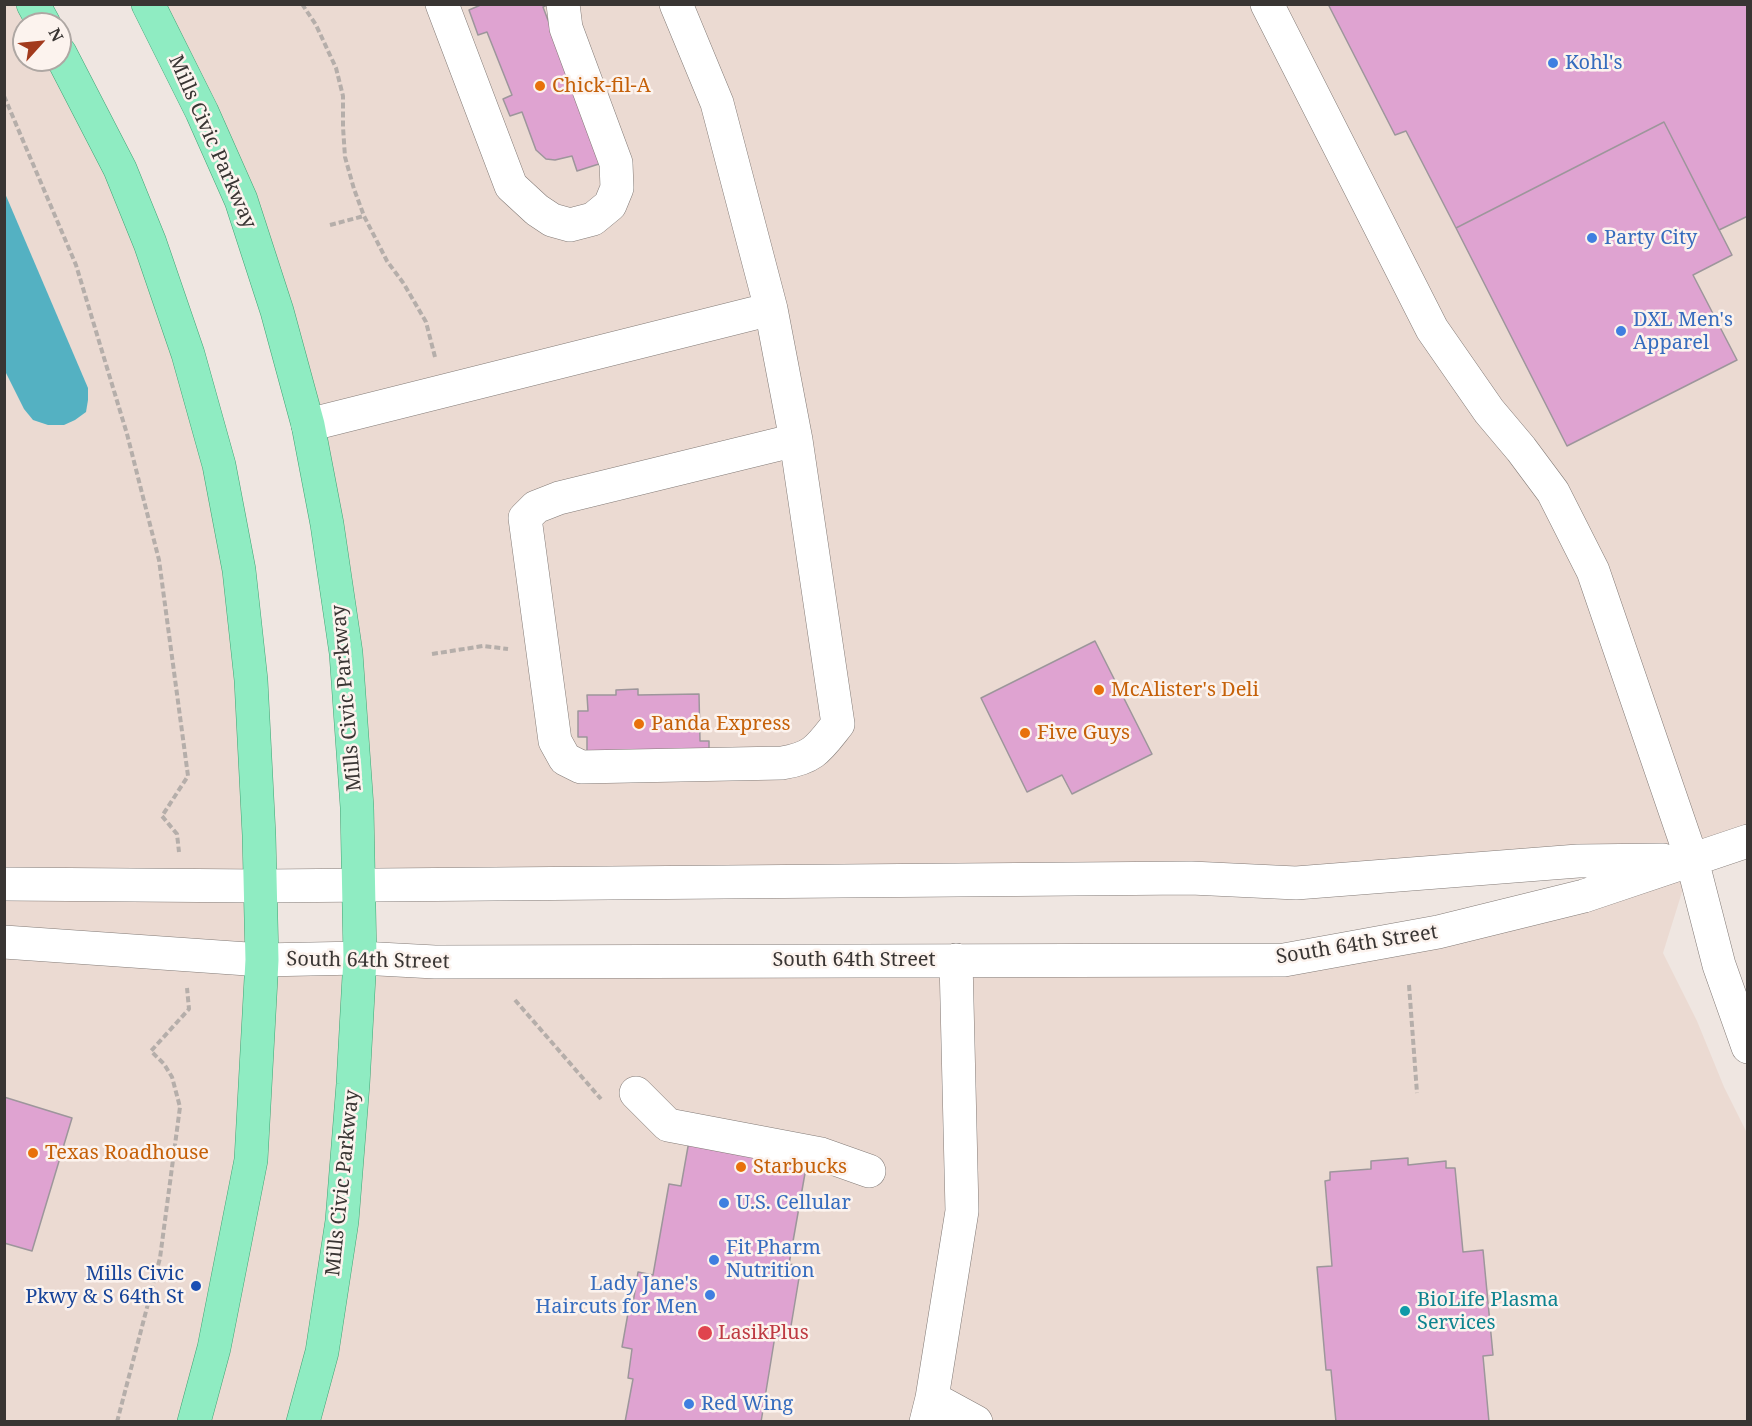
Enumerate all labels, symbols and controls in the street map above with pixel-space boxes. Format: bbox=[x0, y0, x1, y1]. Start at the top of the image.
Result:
north arrow bbox=[12, 12, 72, 72]
text: N bbox=[44, 24, 69, 45]
place label: Kohl's bbox=[1565, 51, 1622, 75]
street label: Mills Civic Parkway bbox=[163, 52, 261, 232]
marker: Kohl's bbox=[1546, 56, 1560, 70]
place label: Chick-fil-A bbox=[552, 74, 651, 98]
marker: Chick-fil-A bbox=[533, 79, 547, 93]
place label: Party City bbox=[1604, 226, 1697, 250]
marker: Party City bbox=[1585, 231, 1599, 245]
place label: DXL Men's Apparel bbox=[1633, 308, 1733, 355]
marker: DXL Men's Apparel bbox=[1614, 324, 1628, 338]
street label: Mills Civic Parkway bbox=[327, 604, 367, 792]
place label: McAlister's Deli bbox=[1111, 678, 1259, 702]
marker: McAlister's Deli bbox=[1092, 683, 1106, 697]
place label: Panda Express bbox=[651, 712, 790, 736]
marker: Panda Express bbox=[632, 717, 646, 731]
place label: Five Guys bbox=[1037, 721, 1130, 745]
marker: Five Guys bbox=[1018, 726, 1032, 740]
street label: South 64th Street bbox=[1275, 920, 1439, 970]
street label: South 64th Street bbox=[286, 948, 450, 974]
street label: South 64th Street bbox=[772, 948, 936, 972]
street label: Mills Civic Parkway bbox=[321, 1089, 365, 1277]
place label: Texas Roadhouse bbox=[45, 1141, 209, 1165]
marker: Texas Roadhouse bbox=[26, 1146, 40, 1160]
place label: Starbucks bbox=[753, 1155, 847, 1179]
marker: Starbucks bbox=[734, 1160, 748, 1174]
place label: U.S. Cellular bbox=[736, 1191, 851, 1215]
marker: U.S. Cellular bbox=[717, 1196, 731, 1210]
place label: Fit Pharm Nutrition bbox=[726, 1236, 821, 1283]
marker: Fit Pharm Nutrition bbox=[707, 1253, 721, 1267]
place label: Mills Civic Pkwy & S 64th St bbox=[25, 1262, 184, 1309]
place label: Lady Jane's Haircuts for Men bbox=[535, 1272, 698, 1319]
marker: Mills Civic Pkwy & S 64th St bbox=[189, 1279, 203, 1293]
marker: Lady Jane's Haircuts for Men bbox=[703, 1288, 717, 1302]
place label: BioLife Plasma Services bbox=[1417, 1288, 1559, 1335]
marker: BioLife Plasma Services bbox=[1398, 1304, 1412, 1318]
place label: LasikPlus bbox=[718, 1321, 809, 1345]
marker: LasikPlus bbox=[696, 1324, 714, 1342]
place label: Red Wing bbox=[701, 1392, 793, 1416]
marker: Red Wing bbox=[682, 1397, 696, 1411]

